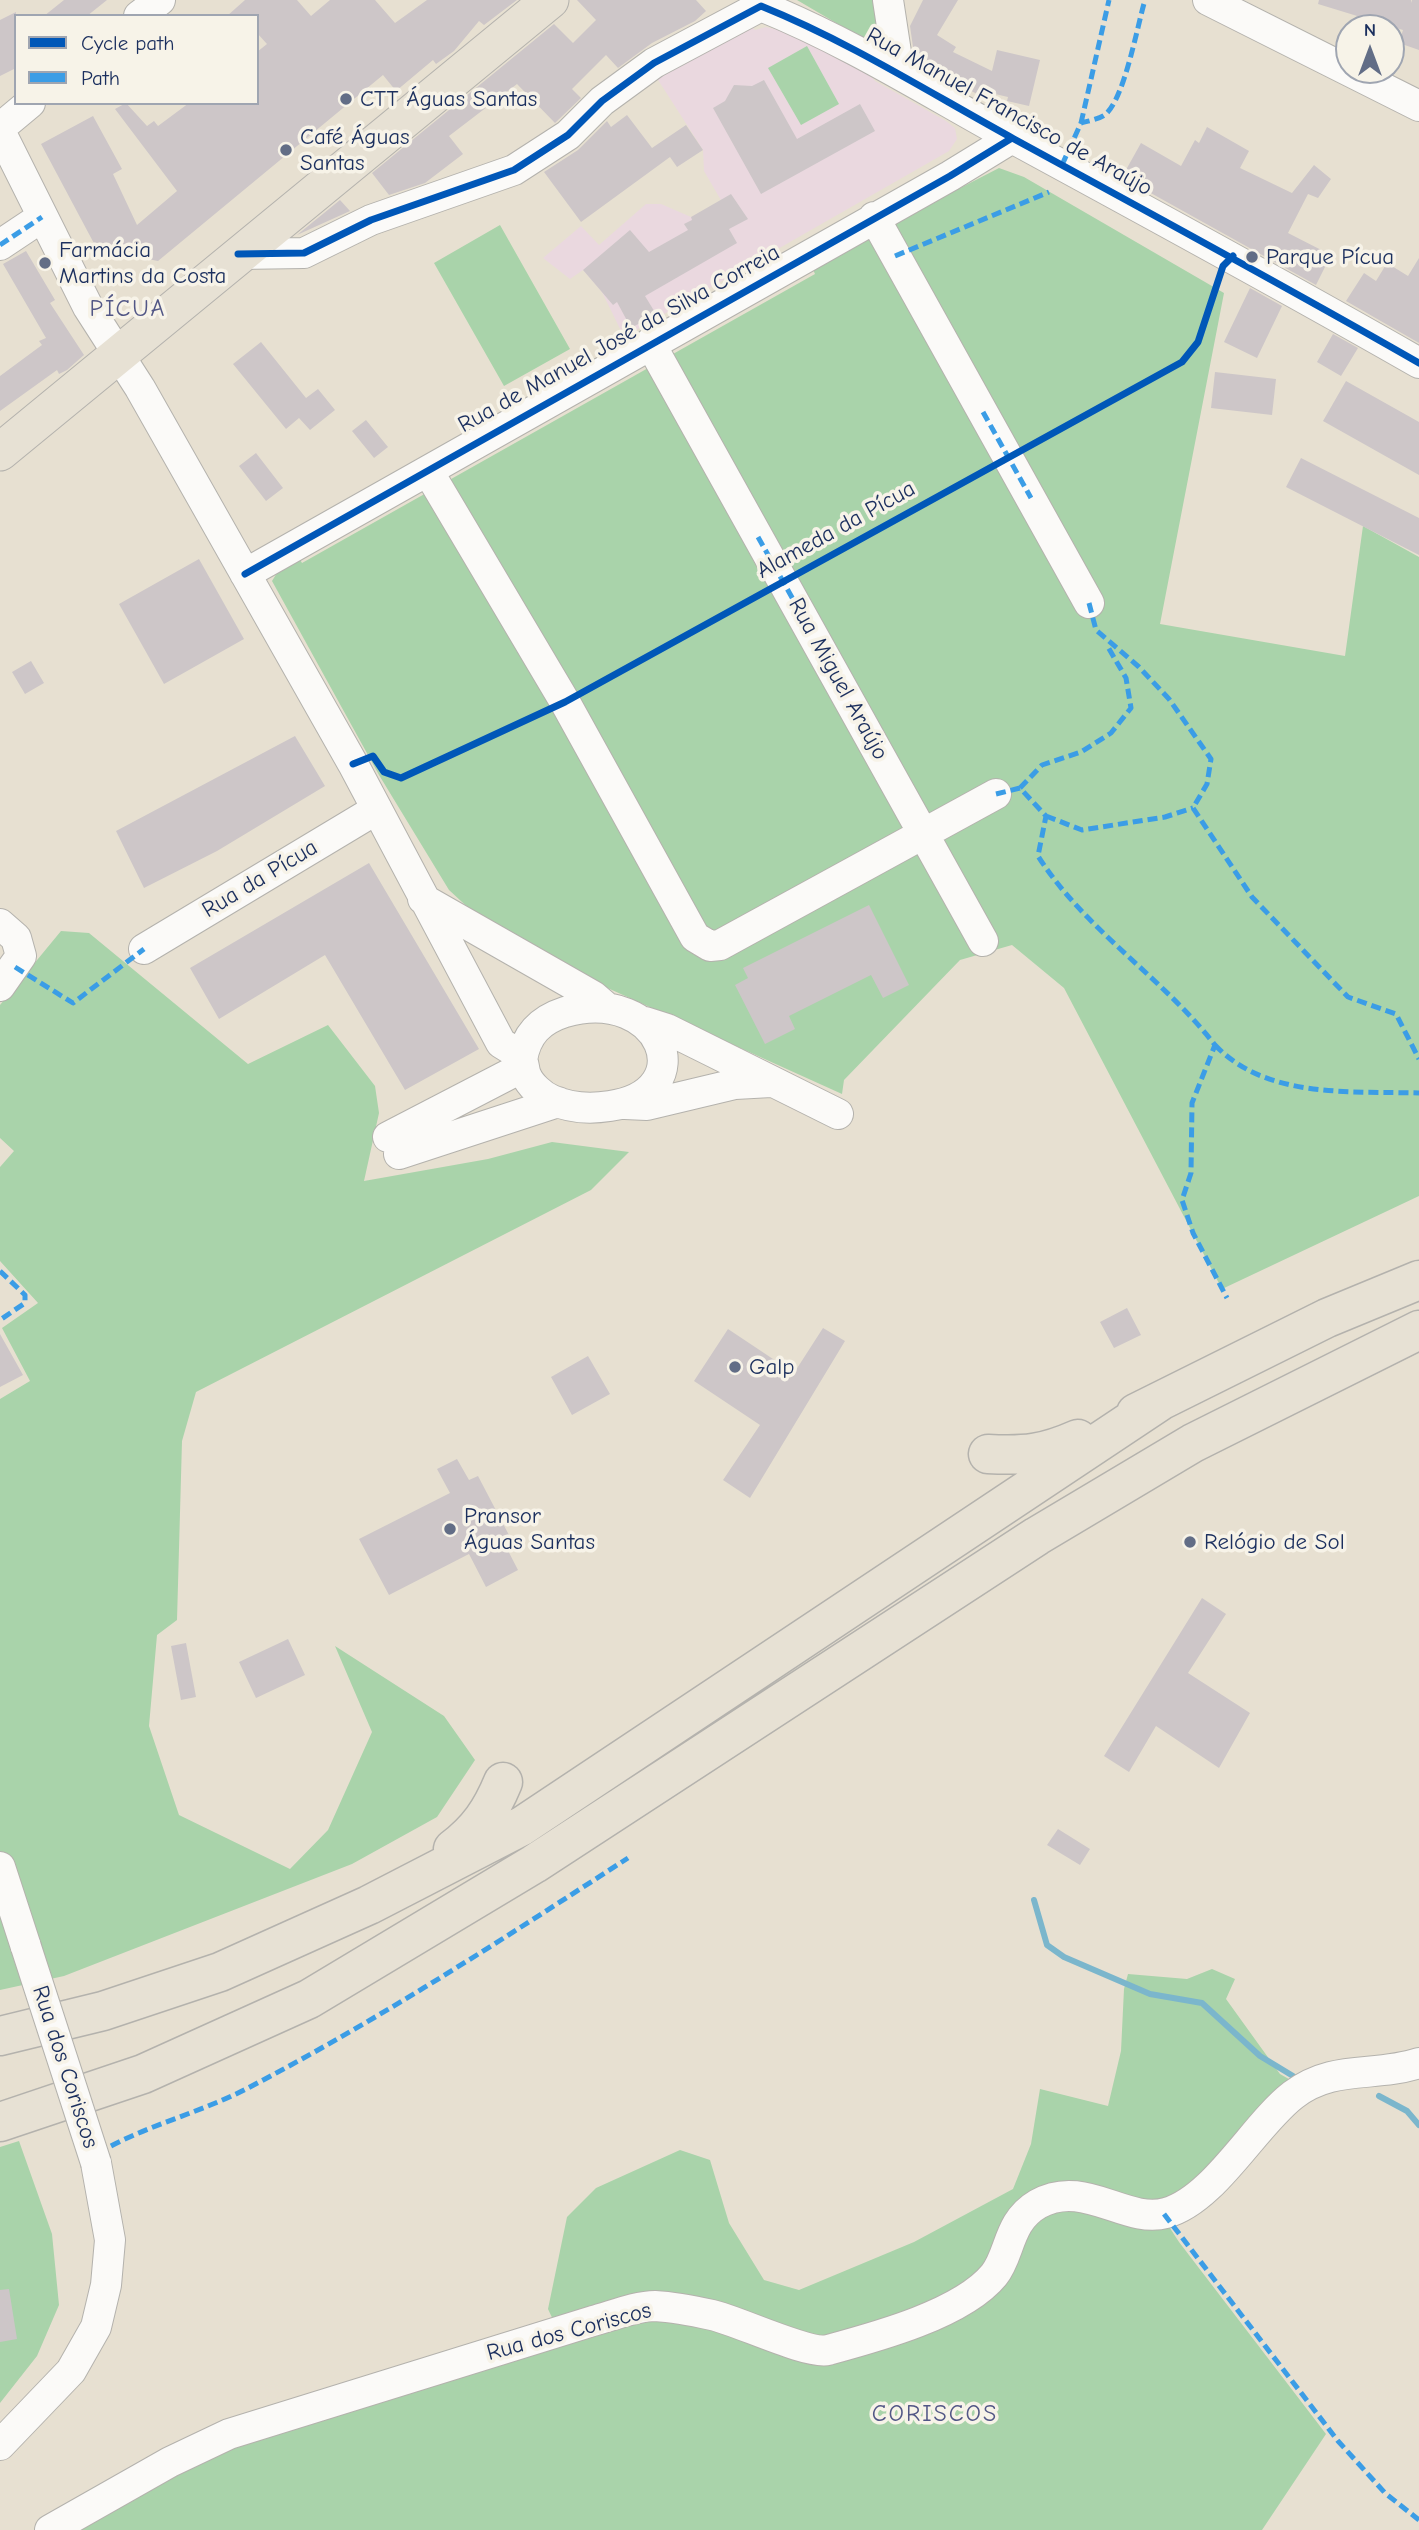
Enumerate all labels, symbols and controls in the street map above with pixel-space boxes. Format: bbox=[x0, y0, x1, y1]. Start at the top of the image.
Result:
legend bbox=[14, 14, 259, 105]
north arrow bbox=[1335, 14, 1405, 84]
text: N bbox=[1364, 19, 1376, 41]
street label: Rua Manuel Francisco de Araújo bbox=[861, 22, 1157, 202]
text: Cycle path bbox=[81, 31, 174, 55]
text: Path bbox=[81, 66, 120, 90]
place label: CTT Águas Santas bbox=[360, 85, 537, 113]
marker: CTT Águas Santas bbox=[338, 91, 354, 107]
place label: Café Águas Santas bbox=[300, 123, 410, 177]
marker: Café Águas Santas bbox=[278, 142, 294, 158]
place label: Farmácia Martins da Costa bbox=[59, 236, 226, 290]
street label: Rua de Manuel José da Silva Correia bbox=[453, 239, 785, 439]
place label: Parque Pícua bbox=[1266, 243, 1394, 271]
marker: Parque Pícua bbox=[1244, 249, 1260, 265]
marker: Farmácia Martins da Costa bbox=[37, 255, 53, 271]
district label: PÍCUA bbox=[90, 295, 166, 323]
street label: Alameda da Pícua bbox=[752, 475, 920, 585]
street label: Rua Miguel Araújo bbox=[782, 593, 894, 765]
street label: Rua da Pícua bbox=[197, 834, 323, 924]
place label: Galp bbox=[749, 1353, 795, 1381]
marker: Galp bbox=[727, 1359, 743, 1375]
place label: Pransor Águas Santas bbox=[464, 1502, 595, 1556]
marker: Pransor Águas Santas bbox=[442, 1521, 458, 1537]
place label: Relógio de Sol bbox=[1204, 1528, 1345, 1556]
marker: Relógio de Sol bbox=[1182, 1534, 1198, 1550]
street label: Rua dos Coriscos bbox=[26, 1982, 104, 2152]
street label: Rua dos Coriscos bbox=[484, 2297, 654, 2367]
district label: CORISCOS bbox=[873, 2400, 997, 2428]

